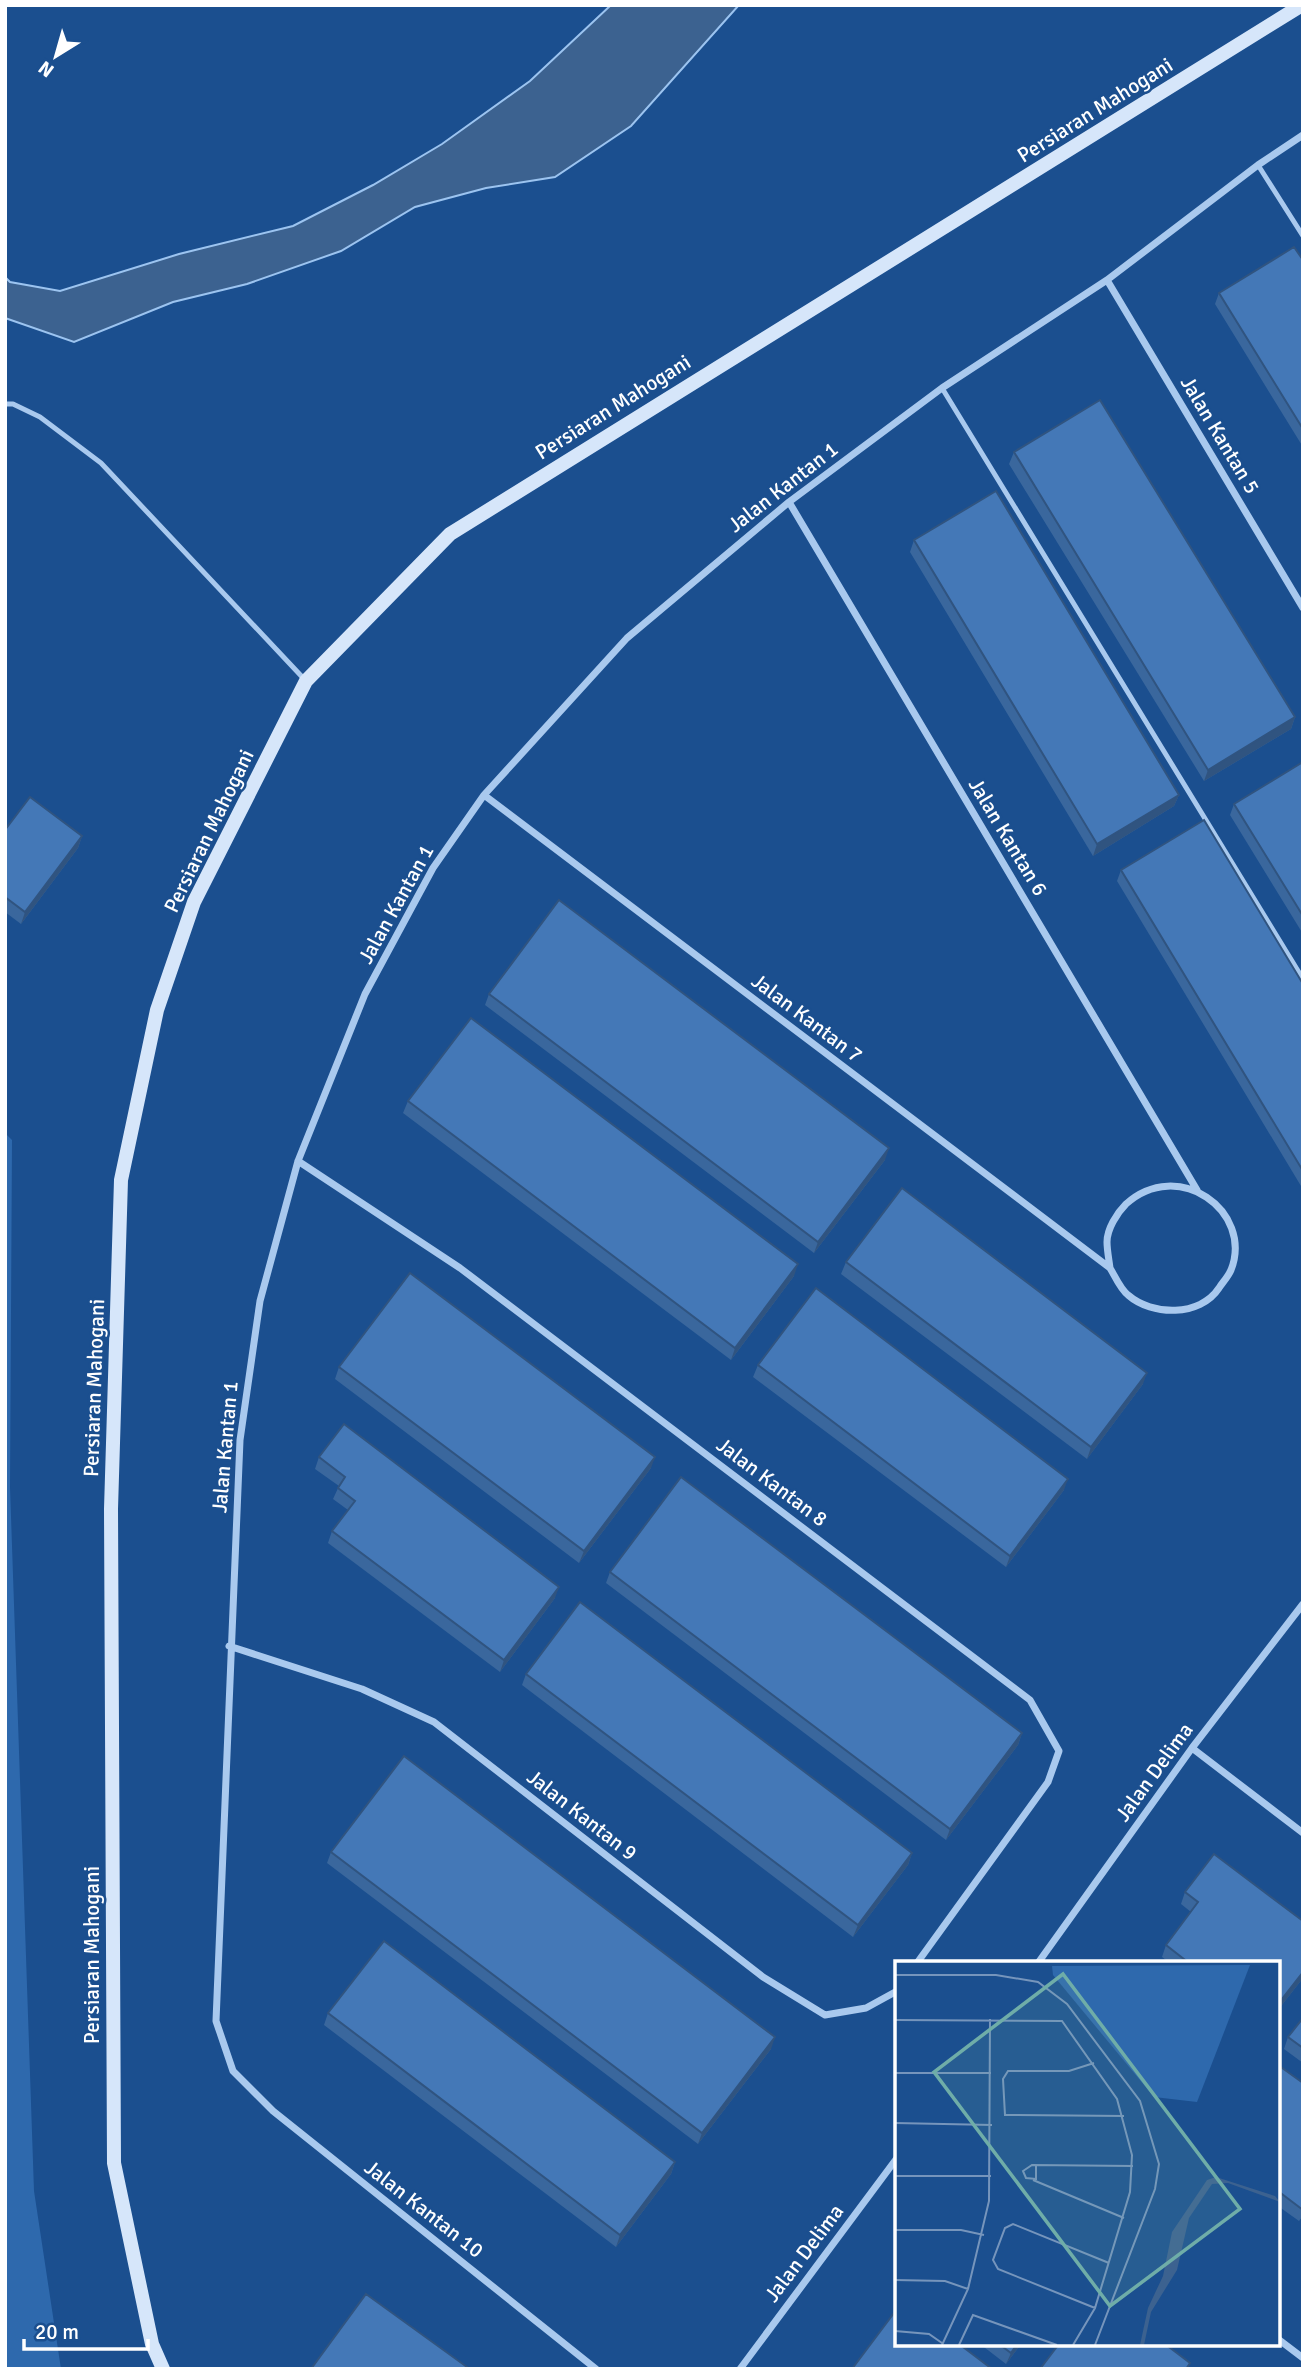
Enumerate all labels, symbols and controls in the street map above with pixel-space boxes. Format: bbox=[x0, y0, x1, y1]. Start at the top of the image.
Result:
north arrow bbox=[21, 21, 91, 91]
street label: Persiaran Mahogani bbox=[1013, 52, 1177, 168]
text: N bbox=[34, 55, 59, 82]
street label: Persiaran Mahogani bbox=[531, 349, 695, 465]
street label: Jalan Kantan 5 bbox=[1175, 372, 1265, 498]
street label: Jalan Kantan 1 bbox=[723, 436, 843, 538]
street label: Persiaran Mahogani bbox=[158, 745, 260, 917]
street label: Jalan Kantan 6 bbox=[963, 774, 1053, 900]
street label: Jalan Kantan 1 bbox=[353, 840, 439, 968]
street label: Jalan Kantan 7 bbox=[746, 968, 868, 1068]
street label: Persiaran Mahogani bbox=[78, 1298, 110, 1478]
street label: Jalan Kantan 1 bbox=[206, 1380, 244, 1514]
street label: Jalan Kantan 8 bbox=[711, 1432, 833, 1532]
street label: Jalan Delima bbox=[1109, 1718, 1199, 1826]
street label: Jalan Kantan 9 bbox=[522, 1764, 642, 1866]
street label: Persiaran Mahogani bbox=[79, 1866, 105, 2044]
inset map bbox=[895, 1961, 1280, 2346]
street label: Jalan Kantan 10 bbox=[359, 2154, 489, 2264]
street label: Jalan Delima bbox=[759, 2199, 849, 2307]
scale bar bbox=[24, 2308, 149, 2352]
text: 20 m bbox=[35, 2319, 79, 2345]

